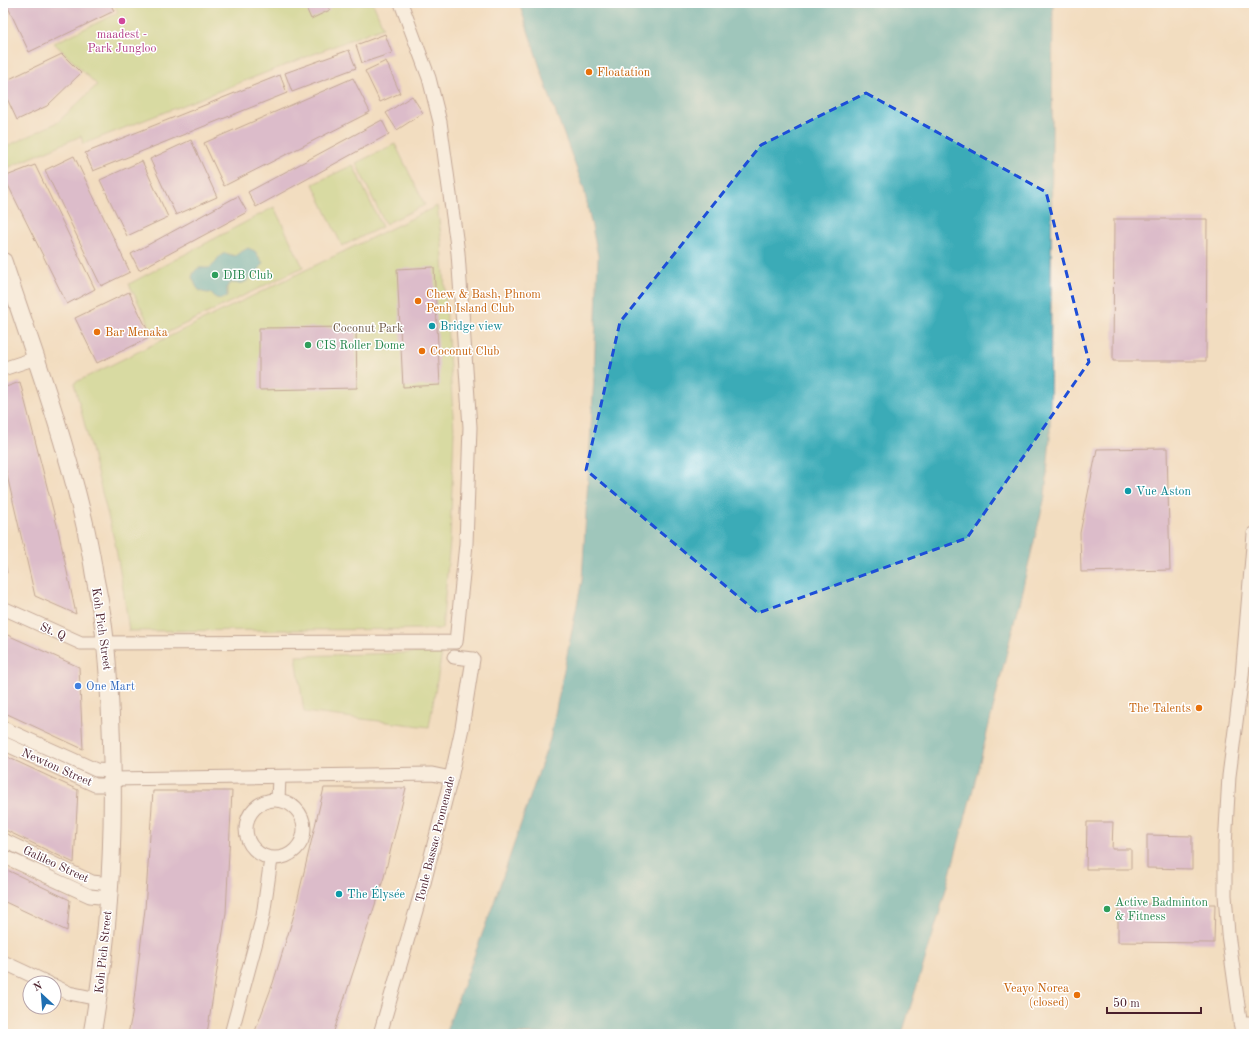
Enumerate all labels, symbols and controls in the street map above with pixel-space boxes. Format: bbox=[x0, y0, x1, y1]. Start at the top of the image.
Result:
marker: maadest - Park Jungloo bbox=[117, 16, 127, 26]
place label: maadest - Park Jungloo bbox=[87, 29, 157, 55]
marker: Floatation bbox=[584, 67, 594, 77]
place label: Floatation bbox=[597, 67, 651, 79]
marker: DIB Club bbox=[210, 270, 220, 280]
place label: DIB Club bbox=[223, 270, 273, 282]
place label: Chew & Bash, Phnom Penh Island Club bbox=[426, 289, 541, 315]
marker: Chew & Bash, Phnom Penh Island Club bbox=[413, 296, 423, 306]
marker: Bridge view bbox=[427, 321, 437, 331]
place label: Bridge view bbox=[440, 321, 503, 333]
park label: Coconut Park bbox=[333, 323, 403, 335]
marker: Bar Menaka bbox=[92, 327, 102, 337]
place label: Bar Menaka bbox=[105, 327, 168, 339]
marker: CIS Roller Dome bbox=[303, 340, 313, 350]
place label: CIS Roller Dome bbox=[316, 340, 405, 352]
marker: Coconut Club bbox=[417, 346, 427, 356]
place label: Coconut Club bbox=[430, 346, 499, 358]
marker: Vue Aston bbox=[1123, 486, 1133, 496]
place label: Vue Aston bbox=[1136, 486, 1192, 498]
street label: Koh Pich Street bbox=[89, 587, 113, 671]
street label: St. Q bbox=[38, 621, 67, 643]
marker: One Mart bbox=[73, 681, 83, 691]
place label: One Mart bbox=[86, 681, 135, 693]
place label: The Talents bbox=[1129, 703, 1191, 715]
marker: The Talents bbox=[1194, 703, 1204, 713]
street label: Newton Street bbox=[19, 747, 94, 789]
street label: Tonle Bassac Promenade bbox=[414, 774, 458, 904]
street label: Galileo Street bbox=[21, 844, 90, 885]
place label: The Élysée bbox=[347, 886, 406, 901]
marker: The Élysée bbox=[334, 889, 344, 899]
place label: Active Badminton & Fitness bbox=[1115, 897, 1208, 923]
marker: Active Badminton & Fitness bbox=[1102, 904, 1112, 914]
street label: Koh Pich Street bbox=[94, 910, 114, 994]
north arrow bbox=[22, 975, 62, 1015]
text: N bbox=[32, 980, 45, 994]
place label: Veayo Norea (closed) bbox=[1003, 983, 1069, 1009]
scale bar bbox=[1107, 989, 1201, 1015]
marker: Veayo Norea (closed) bbox=[1072, 990, 1082, 1000]
text: 50 m bbox=[1113, 997, 1140, 1010]

